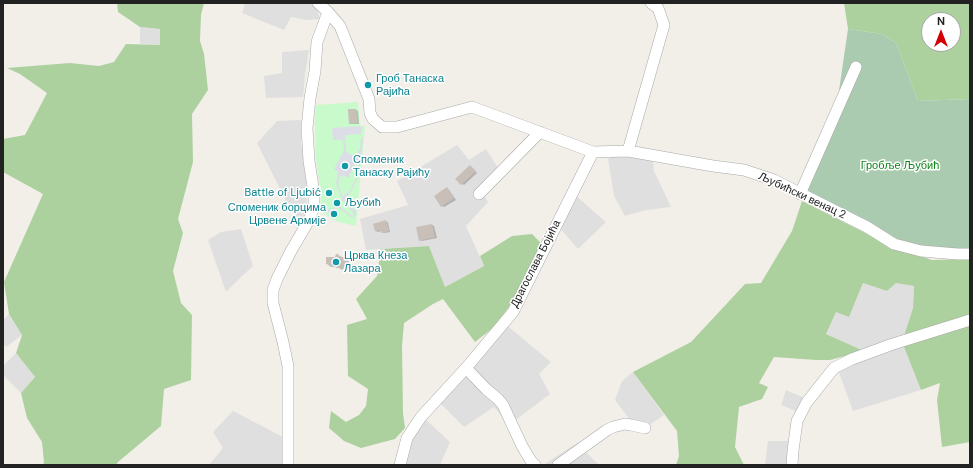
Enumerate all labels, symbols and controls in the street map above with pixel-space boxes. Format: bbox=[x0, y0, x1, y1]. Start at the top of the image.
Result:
north arrow bbox=[921, 12, 961, 52]
text: N bbox=[937, 14, 945, 28]
place label: Гроб Танаска Рајића bbox=[376, 72, 444, 98]
marker: Гроб Танаска Рајића bbox=[363, 80, 373, 90]
place label: Споменик Танаску Рајићу bbox=[353, 153, 430, 179]
park label: Гробље Љубић bbox=[861, 159, 939, 173]
marker: Споменик Танаску Рајићу bbox=[340, 161, 350, 171]
street label: Љубићски венац 2 bbox=[756, 170, 848, 222]
place label: Battle of Ljubić bbox=[245, 186, 321, 200]
marker: Battle of Ljubić bbox=[324, 188, 334, 198]
place label: Љубић bbox=[345, 196, 381, 210]
marker: Љубић bbox=[332, 198, 342, 208]
place label: Споменик борцима Црвене Армије bbox=[228, 201, 326, 227]
marker: Споменик борцима Црвене Армије bbox=[329, 209, 339, 219]
street label: Драгослава Бојића bbox=[508, 218, 564, 310]
place label: Црква Кнеза Лазара bbox=[344, 249, 407, 275]
marker: Црква Кнеза Лазара bbox=[331, 257, 341, 267]

